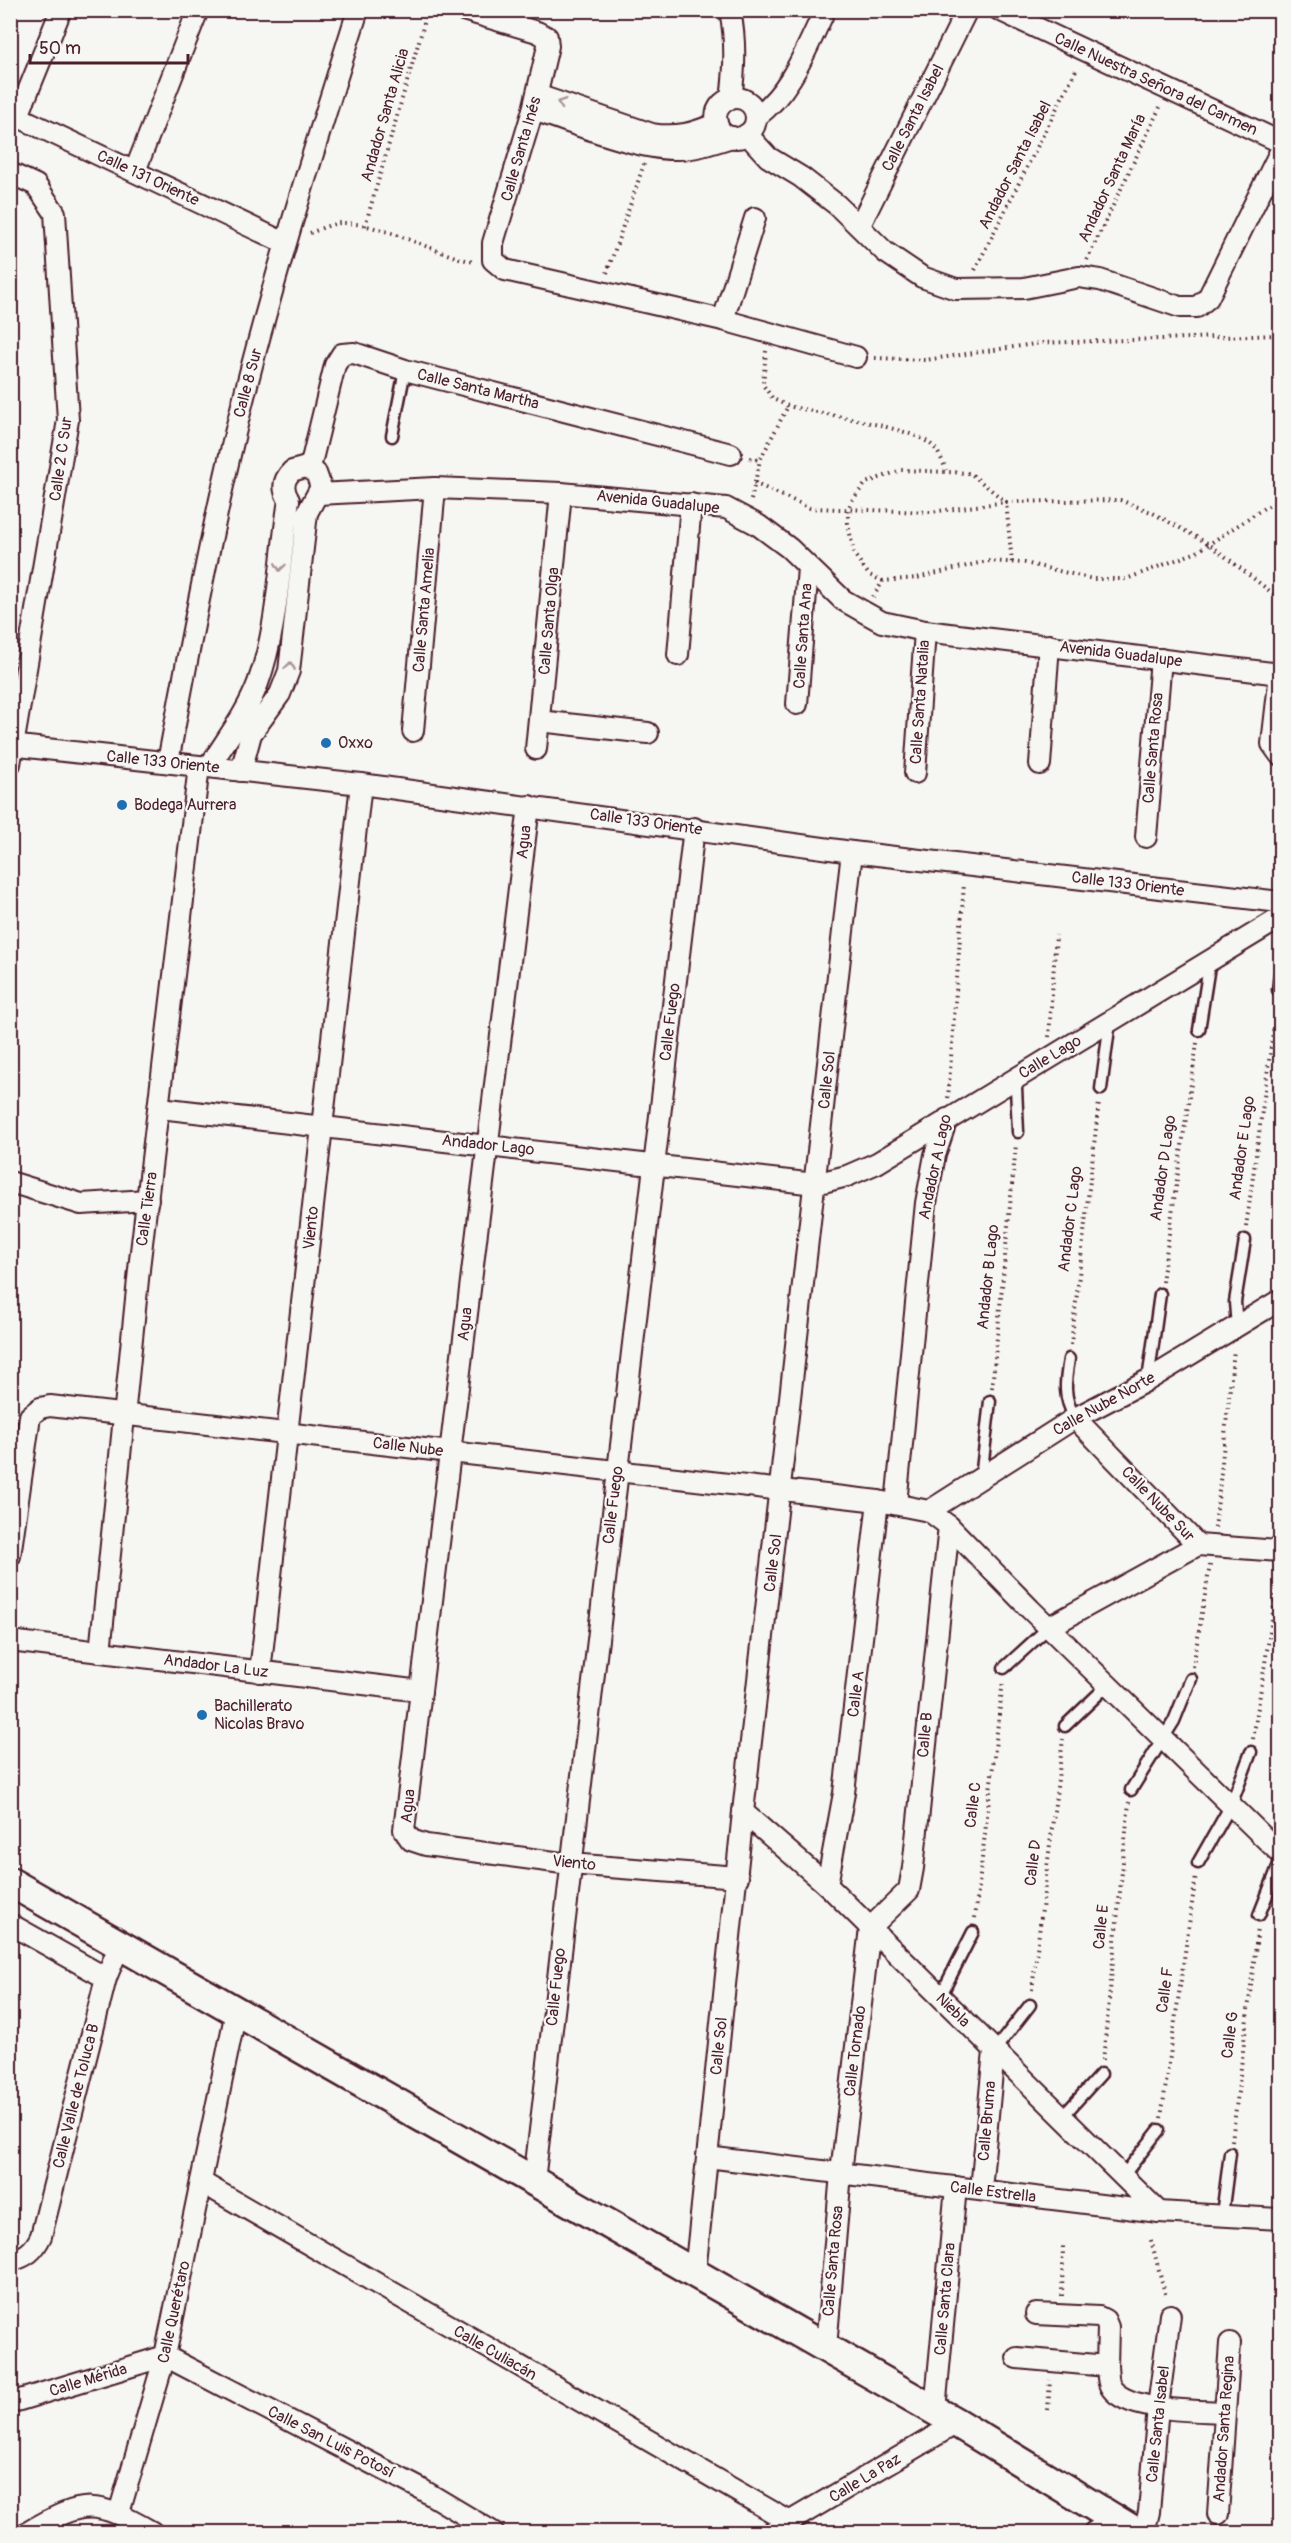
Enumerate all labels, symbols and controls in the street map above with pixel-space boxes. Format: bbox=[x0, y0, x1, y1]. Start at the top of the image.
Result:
scale bar bbox=[30, 27, 188, 65]
street label: Calle Nuestra Señora del Carmen bbox=[1051, 28, 1261, 140]
text: 50 m bbox=[39, 37, 81, 60]
street label: Andador Santa Alicia bbox=[356, 46, 414, 184]
street label: Calle Santa Isabel bbox=[877, 61, 949, 175]
street label: Calle Santa Inés bbox=[496, 94, 546, 204]
one-way arrow bbox=[556, 98, 567, 111]
street label: Andador Santa Isabel bbox=[974, 98, 1056, 232]
street label: Andador Santa María bbox=[1074, 111, 1150, 245]
street label: Calle 131 Oriente bbox=[94, 146, 202, 211]
street label: Calle 8 Sur bbox=[229, 346, 267, 420]
street label: Calle Santa Martha bbox=[415, 364, 541, 414]
street label: Calle 2 C Sur bbox=[45, 415, 77, 503]
street label: Avenida Guadalupe bbox=[596, 486, 721, 518]
street label: Calle Santa Amelia bbox=[409, 547, 439, 673]
one-way arrow bbox=[274, 563, 286, 572]
street label: Calle Santa Olga bbox=[534, 566, 564, 676]
street label: Calle Santa Ana bbox=[789, 583, 817, 689]
street label: Avenida Guadalupe bbox=[1058, 637, 1184, 671]
street label: Calle Santa Natalia bbox=[906, 639, 934, 765]
one-way arrow bbox=[283, 661, 295, 670]
street label: Calle Santa Rosa bbox=[1138, 692, 1168, 804]
place label: Oxxo bbox=[338, 733, 373, 753]
marker: Oxxo bbox=[319, 736, 333, 750]
street label: Calle 133 Oriente bbox=[106, 746, 221, 778]
place label: Bodega Aurrera bbox=[134, 795, 236, 815]
marker: Bodega Aurrera bbox=[115, 798, 129, 812]
street label: Calle 133 Oriente bbox=[588, 804, 704, 840]
street label: Agua bbox=[512, 824, 536, 860]
street label: Calle 133 Oriente bbox=[1071, 867, 1186, 901]
street label: Calle Fuego bbox=[655, 981, 685, 1062]
street label: Calle Lago bbox=[1015, 1030, 1085, 1083]
street label: Calle Sol bbox=[814, 1050, 840, 1110]
street label: Andador E Lago bbox=[1225, 1094, 1259, 1201]
street label: Andador A Lago bbox=[914, 1112, 956, 1221]
street label: Andador D Lago bbox=[1146, 1113, 1180, 1222]
street label: Andador Lago bbox=[441, 1130, 536, 1160]
street label: Andador C Lago bbox=[1054, 1165, 1086, 1273]
street label: Calle Tierra bbox=[132, 1171, 162, 1247]
street label: Viento bbox=[299, 1205, 323, 1251]
street label: Andador B Lago bbox=[973, 1223, 1004, 1331]
street label: Agua bbox=[453, 1306, 477, 1342]
street label: Calle Nube Norte bbox=[1049, 1368, 1159, 1440]
street label: Calle Nube bbox=[372, 1433, 445, 1461]
street label: Calle Nube Sur bbox=[1117, 1462, 1199, 1546]
street label: Calle Fuego bbox=[598, 1464, 628, 1545]
street label: Calle Sol bbox=[760, 1533, 786, 1593]
street label: Andador La Luz bbox=[162, 1650, 270, 1682]
street label: Calle A bbox=[843, 1670, 869, 1718]
place label: Bachillerato Nicolas Bravo bbox=[214, 1696, 305, 1734]
marker: Bachillerato Nicolas Bravo bbox=[195, 1708, 209, 1722]
street label: Calle B bbox=[913, 1712, 937, 1758]
street label: Calle C bbox=[960, 1781, 986, 1829]
street label: Agua bbox=[396, 1788, 420, 1824]
street label: Calle D bbox=[1020, 1839, 1046, 1887]
street label: Viento bbox=[551, 1851, 597, 1875]
street label: Calle E bbox=[1089, 1904, 1113, 1950]
street label: Calle Fuego bbox=[542, 1947, 570, 2027]
street label: Calle F bbox=[1152, 1966, 1178, 2014]
street label: Niebla bbox=[932, 1989, 974, 2031]
street label: Calle Tornado bbox=[840, 2004, 871, 2098]
street label: Calle G bbox=[1217, 2011, 1243, 2059]
street label: Calle Sol bbox=[706, 2016, 732, 2076]
street label: Calle Valle de Toluca B bbox=[48, 2022, 104, 2170]
street label: Calle Bruma bbox=[974, 2080, 1000, 2162]
street label: Calle Estrella bbox=[949, 2177, 1037, 2207]
street label: Calle Santa Rosa bbox=[818, 2205, 848, 2317]
street label: Calle Santa Clara bbox=[930, 2242, 960, 2356]
street label: Calle Querétaro bbox=[153, 2259, 195, 2365]
street label: Calle Culiacán bbox=[450, 2321, 540, 2385]
street label: Andador Santa Regina bbox=[1209, 2355, 1239, 2503]
street label: Calle Mérida bbox=[47, 2359, 129, 2401]
street label: Calle Santa Isabel bbox=[1142, 2365, 1174, 2483]
street label: Calle San Luis Potosí bbox=[264, 2401, 398, 2483]
street label: Calle La Paz bbox=[825, 2449, 905, 2507]

